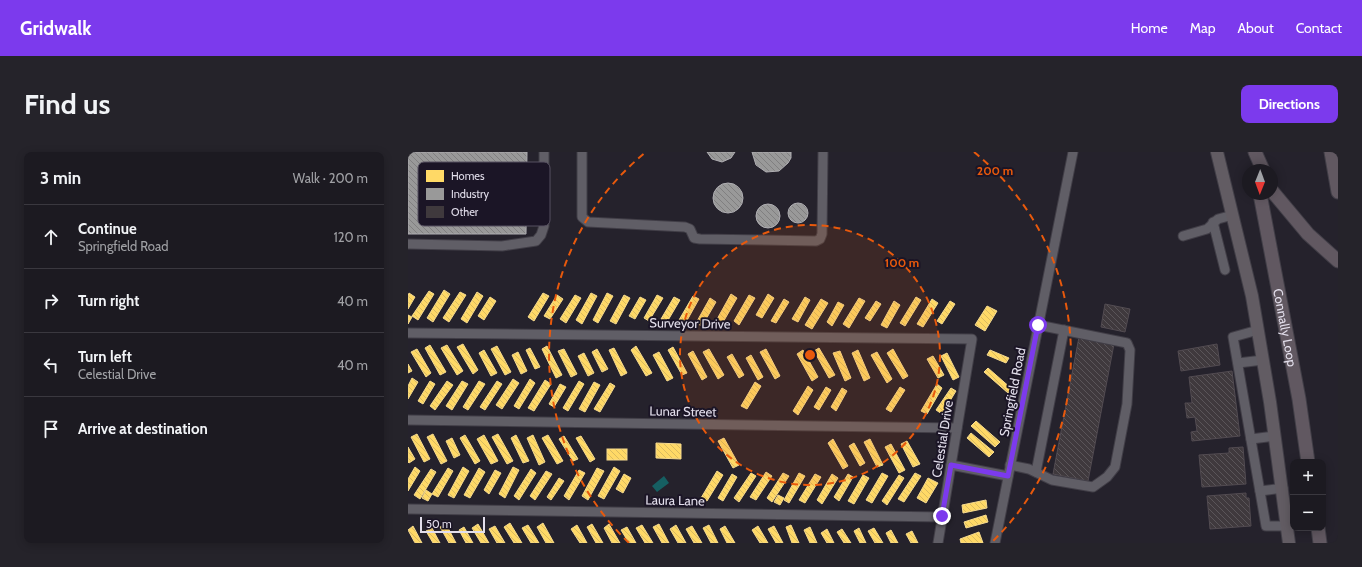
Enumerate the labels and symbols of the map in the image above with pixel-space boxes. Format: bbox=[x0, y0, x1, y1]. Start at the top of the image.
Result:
legend bbox=[418, 162, 550, 226]
text: 200 m bbox=[977, 163, 1013, 178]
north arrow bbox=[1242, 164, 1278, 200]
text: Homes bbox=[451, 169, 485, 183]
text: Industry bbox=[451, 187, 489, 201]
text: Other bbox=[451, 205, 479, 219]
text: 100 m bbox=[885, 255, 919, 270]
street label: Connally Loop bbox=[1270, 287, 1301, 368]
street label: Surveyor Drive bbox=[649, 314, 731, 332]
route start bbox=[1029, 316, 1047, 334]
street label: Springfield Road bbox=[996, 346, 1028, 438]
centre of rings bbox=[803, 348, 817, 362]
street label: Celestial Drive bbox=[928, 399, 956, 479]
street label: Lunar Street bbox=[649, 402, 717, 420]
street label: Laura Lane bbox=[645, 491, 705, 509]
route end bbox=[933, 507, 951, 525]
scale bar bbox=[420, 515, 485, 534]

